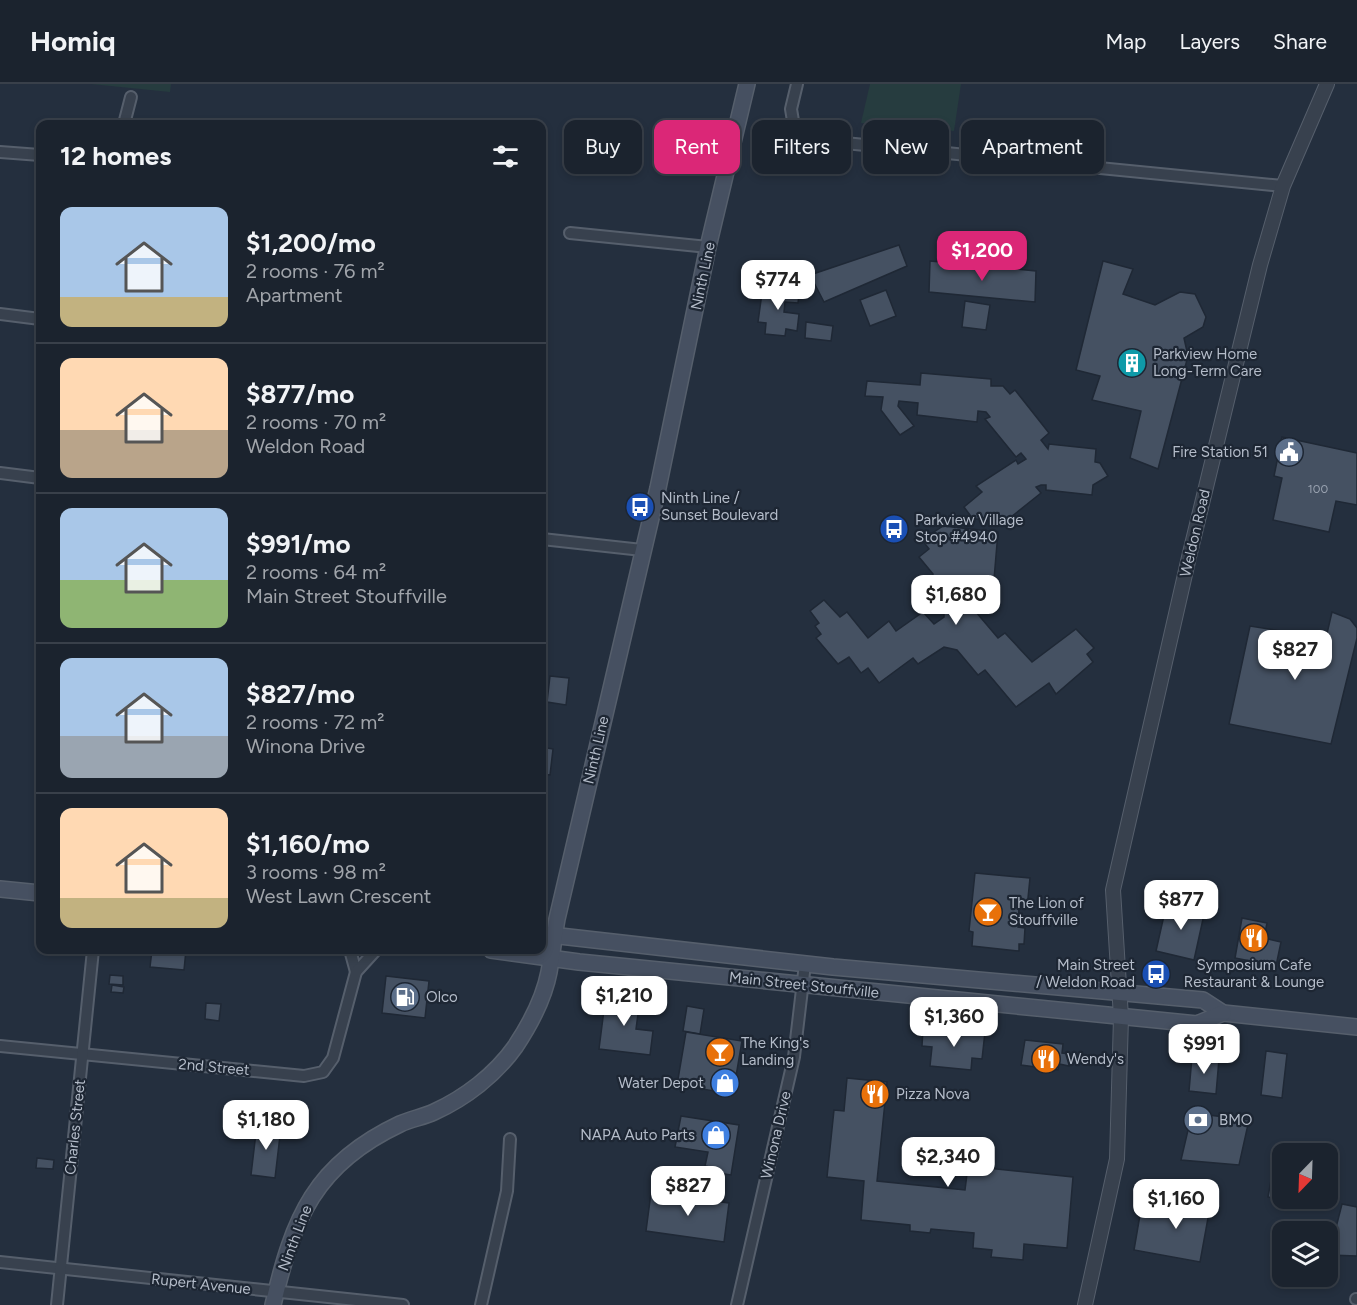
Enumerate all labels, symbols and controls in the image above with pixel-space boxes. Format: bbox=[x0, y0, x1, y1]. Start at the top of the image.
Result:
text: Homiq bbox=[30, 24, 116, 58]
text: Map bbox=[1106, 29, 1146, 54]
text: Layers bbox=[1179, 29, 1240, 54]
text: Share bbox=[1273, 29, 1327, 54]
chip: Buy bbox=[564, 120, 642, 174]
chip: Rent bbox=[654, 120, 740, 174]
chip: Filters bbox=[752, 120, 851, 174]
chip: New bbox=[863, 120, 949, 174]
chip: Apartment bbox=[961, 120, 1104, 174]
text: 12 homes bbox=[60, 140, 171, 172]
icon: filters bbox=[489, 140, 522, 173]
text: $1,200/mo bbox=[246, 227, 376, 259]
icon: home bbox=[108, 231, 180, 303]
pin: $1,200 bbox=[933, 231, 1031, 282]
text: $1,200 bbox=[951, 238, 1013, 262]
street label: Ninth Line bbox=[687, 240, 719, 312]
text: 2 rooms · 76 m² bbox=[246, 259, 385, 283]
pin: $774 bbox=[742, 260, 814, 311]
text: $774 bbox=[755, 267, 801, 291]
text: Apartment bbox=[246, 283, 343, 307]
place label: Parkview Home Long-Term Care bbox=[1153, 345, 1262, 380]
building icon: Parkview Home Long-Term Care bbox=[1116, 347, 1148, 379]
text: $877/mo bbox=[246, 378, 354, 410]
icon: home bbox=[108, 382, 180, 454]
text: 2 rooms · 70 m² bbox=[246, 410, 386, 434]
text: Weldon Road bbox=[246, 434, 365, 458]
public building icon: Fire Station 51 bbox=[1273, 436, 1305, 468]
place label: Fire Station 51 bbox=[1172, 443, 1268, 461]
house number: 100 bbox=[1308, 482, 1328, 496]
street label: Weldon Road bbox=[1176, 487, 1214, 579]
place label: Ninth Line / Sunset Boulevard bbox=[661, 489, 778, 524]
bus stop icon: Ninth Line / Sunset Boulevard bbox=[624, 491, 656, 523]
place label: Parkview Village Stop #4940 bbox=[915, 511, 1023, 546]
bus stop icon: Parkview Village Stop #4940 bbox=[878, 513, 910, 545]
text: $991/mo bbox=[246, 528, 351, 560]
icon: home bbox=[108, 532, 180, 604]
text: 2 rooms · 64 m² bbox=[246, 560, 386, 584]
pin: $1,680 bbox=[907, 575, 1005, 626]
text: $1,680 bbox=[925, 582, 987, 606]
text: Main Street Stouffville bbox=[246, 584, 447, 608]
pin: $827 bbox=[1259, 630, 1331, 681]
text: $827 bbox=[1272, 637, 1318, 661]
text: $827/mo bbox=[246, 678, 355, 710]
icon: home bbox=[108, 682, 180, 754]
text: 2 rooms · 72 m² bbox=[246, 710, 384, 734]
street label: Ninth Line bbox=[579, 714, 613, 786]
text: Winona Drive bbox=[246, 734, 365, 758]
text: $1,160/mo bbox=[246, 828, 370, 860]
icon: home bbox=[108, 832, 180, 904]
text: 3 rooms · 98 m² bbox=[246, 860, 386, 884]
pin: $877 bbox=[1145, 880, 1217, 931]
text: West Lawn Crescent bbox=[246, 884, 431, 908]
text: $877 bbox=[1158, 887, 1204, 911]
place label: The Lion of Stouffville bbox=[1009, 894, 1084, 929]
bar icon: The Lion of Stouffville bbox=[972, 896, 1004, 928]
restaurant icon: Symposium Cafe Restaurant & Lounge bbox=[1238, 922, 1270, 954]
place label: Main Street / Weldon Road bbox=[1036, 956, 1135, 991]
place label: Symposium Cafe Restaurant & Lounge bbox=[1184, 956, 1324, 991]
bus stop icon: Main Street / Weldon Road bbox=[1140, 958, 1172, 990]
street label: Main Street Stouffville bbox=[728, 968, 880, 1002]
pin: $1,210 bbox=[575, 976, 673, 1027]
fuel station icon: Olco bbox=[389, 981, 421, 1013]
text: $1,210 bbox=[595, 983, 653, 1007]
place label: Olco bbox=[426, 988, 458, 1006]
pin: $1,360 bbox=[905, 997, 1003, 1048]
text: $1,360 bbox=[924, 1004, 984, 1028]
pin: $991 bbox=[1168, 1024, 1240, 1075]
text: $991 bbox=[1183, 1031, 1225, 1055]
place label: The King's Landing bbox=[741, 1034, 809, 1069]
bar icon: The King's Landing bbox=[704, 1036, 736, 1068]
restaurant icon: Wendy's bbox=[1030, 1043, 1062, 1075]
place label: Wendy's bbox=[1067, 1050, 1124, 1068]
street label: 2nd Street bbox=[178, 1055, 251, 1079]
shop icon: Water Depot bbox=[709, 1067, 741, 1099]
place label: Water Depot bbox=[618, 1074, 704, 1092]
street label: Charles Street bbox=[61, 1078, 89, 1176]
restaurant icon: Pizza Nova bbox=[859, 1078, 891, 1110]
place label: Pizza Nova bbox=[896, 1085, 970, 1103]
street label: Winona Drive bbox=[757, 1089, 795, 1181]
pin: $1,180 bbox=[217, 1100, 315, 1151]
bank icon: BMO bbox=[1182, 1104, 1214, 1136]
text: $1,180 bbox=[237, 1107, 295, 1131]
place label: BMO bbox=[1219, 1111, 1253, 1129]
shop icon: NAPA Auto Parts bbox=[700, 1119, 732, 1151]
place label: NAPA Auto Parts bbox=[580, 1126, 695, 1144]
pin: $2,340 bbox=[899, 1137, 997, 1188]
north arrow bbox=[1272, 1143, 1338, 1209]
map controls bbox=[1272, 1143, 1338, 1287]
text: $2,340 bbox=[916, 1144, 980, 1168]
pin: $827 bbox=[652, 1166, 724, 1217]
text: $827 bbox=[665, 1173, 711, 1197]
pin: $1,160 bbox=[1127, 1179, 1225, 1230]
text: $1,160 bbox=[1147, 1186, 1205, 1210]
street label: Ninth Line bbox=[274, 1203, 316, 1273]
button: layers bbox=[1272, 1221, 1338, 1287]
street label: Rupert Avenue bbox=[150, 1270, 252, 1298]

